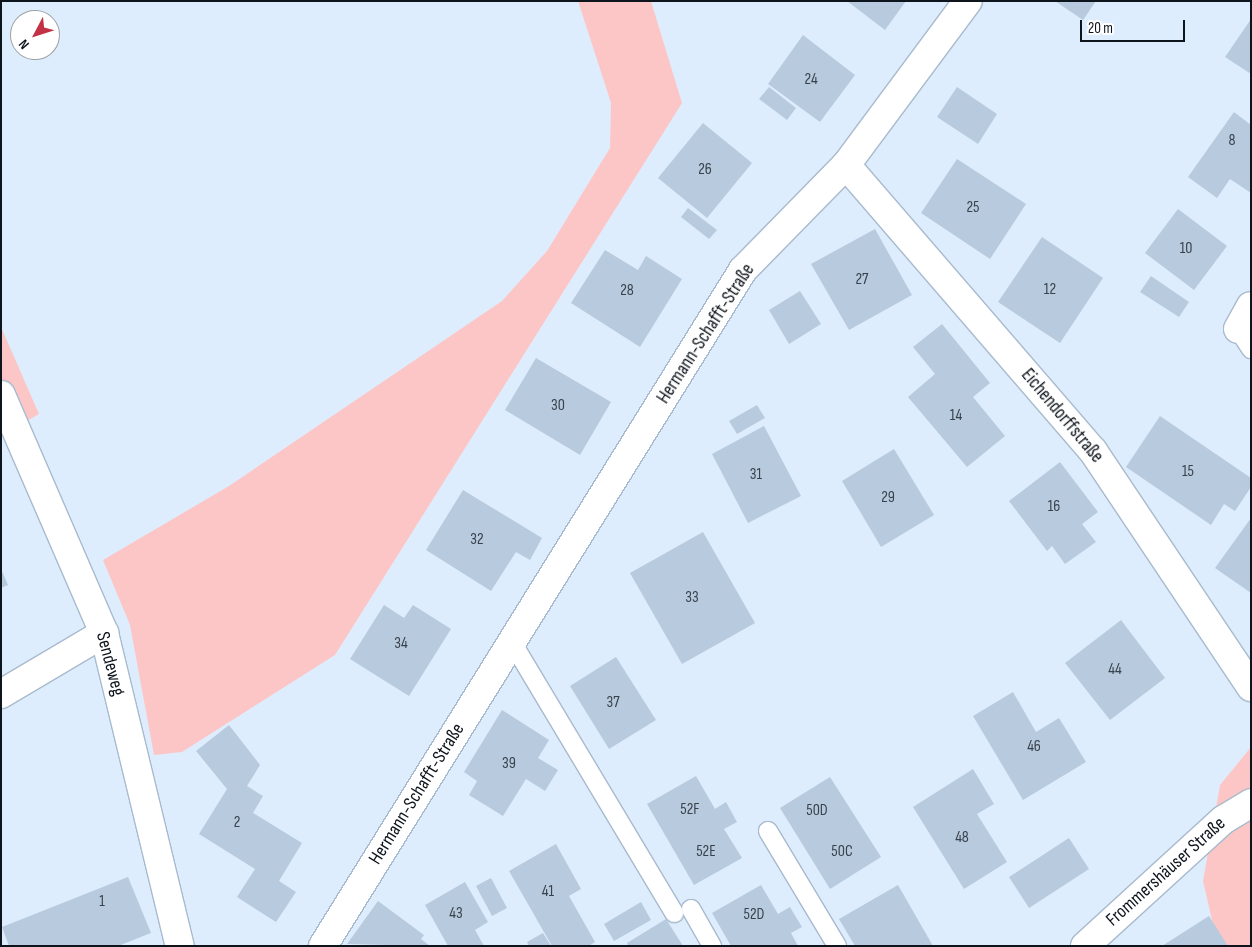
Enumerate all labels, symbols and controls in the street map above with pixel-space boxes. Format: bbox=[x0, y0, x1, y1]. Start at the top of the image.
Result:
north arrow bbox=[10, 10, 60, 60]
scale bar bbox=[1082, 10, 1187, 42]
text: 20 m bbox=[1088, 19, 1113, 38]
text: N bbox=[15, 36, 33, 53]
house number: 24 bbox=[804, 70, 818, 90]
house number: 8 bbox=[1228, 131, 1236, 151]
house number: 26 bbox=[698, 160, 712, 180]
house number: 25 bbox=[966, 198, 980, 218]
house number: 10 bbox=[1180, 239, 1192, 259]
street label: Hermann-Schafft-Straße bbox=[652, 260, 760, 408]
house number: 27 bbox=[855, 270, 869, 290]
house number: 12 bbox=[1044, 280, 1056, 300]
house number: 28 bbox=[620, 281, 634, 301]
street label: Eichendorffstraße bbox=[1016, 364, 1108, 468]
house number: 30 bbox=[551, 396, 565, 416]
house number: 14 bbox=[950, 406, 962, 426]
house number: 15 bbox=[1182, 462, 1194, 482]
house number: 31 bbox=[750, 465, 762, 485]
house number: 29 bbox=[881, 488, 895, 508]
house number: 16 bbox=[1048, 497, 1060, 517]
house number: 32 bbox=[470, 530, 484, 550]
house number: 33 bbox=[685, 588, 699, 608]
street label: Sendeweg bbox=[91, 630, 129, 698]
house number: 34 bbox=[394, 634, 408, 654]
house number: 44 bbox=[1108, 660, 1122, 680]
house number: 37 bbox=[606, 693, 620, 713]
street label: Hermann-Schafft-Straße bbox=[364, 719, 470, 869]
house number: 46 bbox=[1027, 737, 1041, 757]
house number: 39 bbox=[502, 754, 516, 774]
house number: 52F bbox=[680, 800, 700, 820]
house number: 50D bbox=[806, 801, 828, 821]
street label: Frommershäuser Straße bbox=[1102, 812, 1230, 932]
house number: 2 bbox=[234, 813, 240, 833]
house number: 48 bbox=[955, 828, 969, 848]
house number: 52E bbox=[696, 842, 716, 862]
house number: 50C bbox=[831, 842, 853, 862]
house number: 41 bbox=[542, 882, 554, 902]
house number: 1 bbox=[99, 892, 105, 912]
house number: 43 bbox=[449, 904, 463, 924]
house number: 52D bbox=[744, 905, 764, 925]

